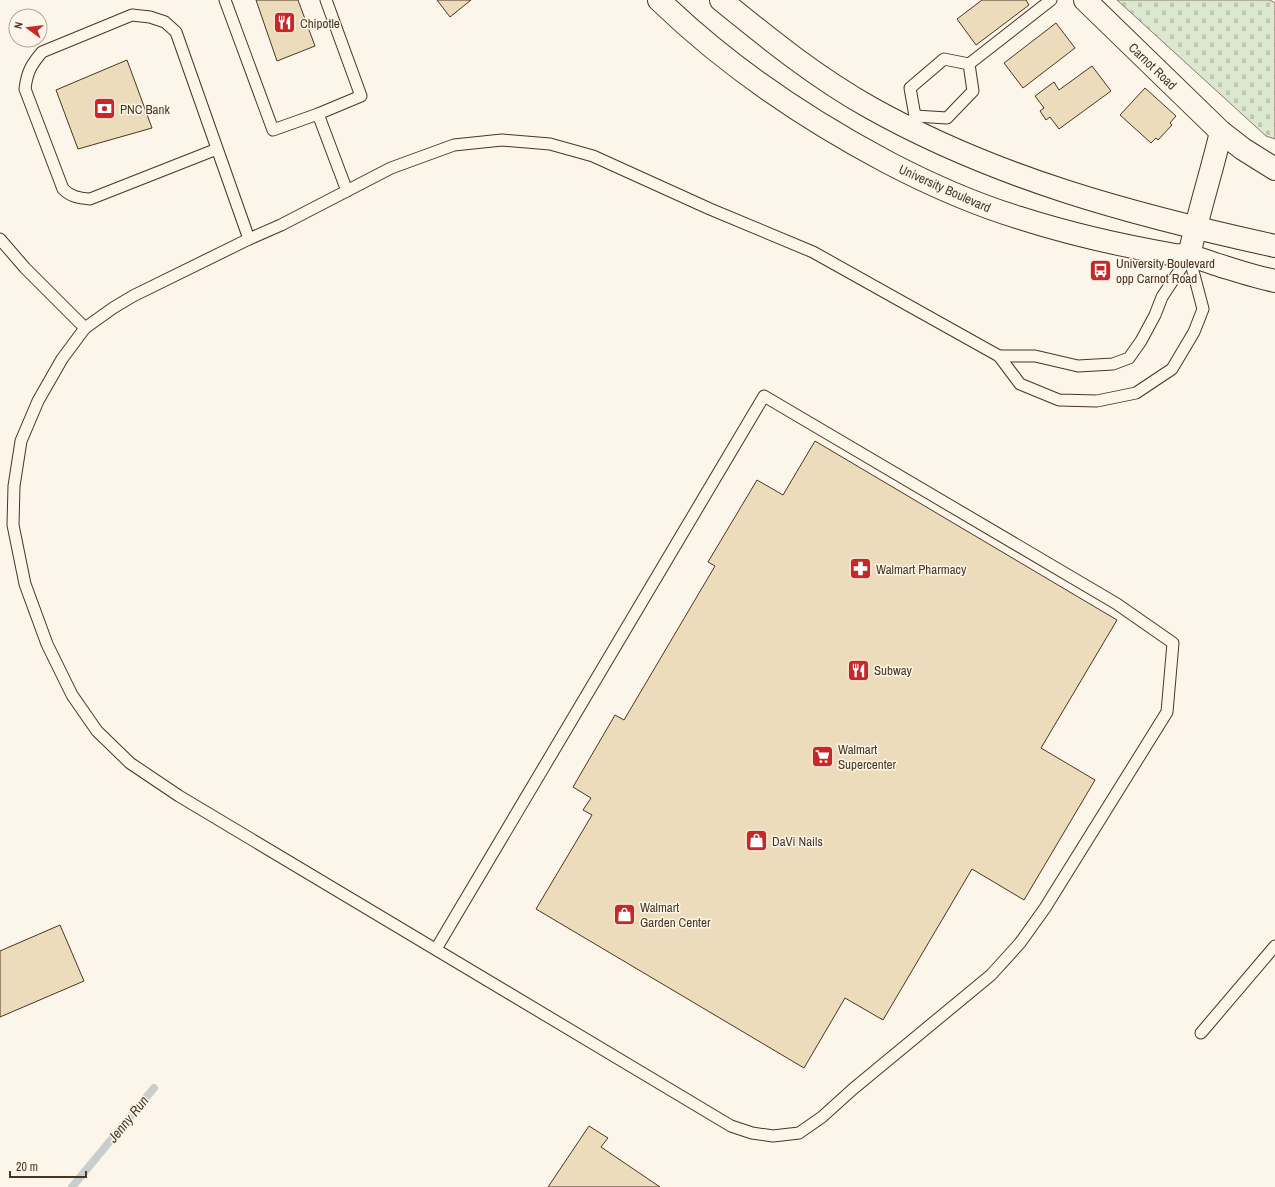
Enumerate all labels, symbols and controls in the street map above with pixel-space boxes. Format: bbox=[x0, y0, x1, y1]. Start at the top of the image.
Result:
north arrow bbox=[8, 8, 48, 48]
restaurant icon: Chipotle bbox=[272, 10, 298, 36]
place label: Chipotle bbox=[300, 15, 340, 32]
text: N bbox=[11, 20, 26, 30]
street label: Carnot Road bbox=[1125, 39, 1180, 94]
bank icon: PNC Bank bbox=[91, 96, 117, 122]
place label: PNC Bank bbox=[120, 101, 170, 118]
street label: University Boulevard bbox=[896, 161, 994, 216]
place label: University Boulevard opp Carnot Road bbox=[1116, 255, 1215, 287]
bus stop icon: University Boulevard opp Carnot Road bbox=[1088, 257, 1114, 283]
pharmacy icon: Walmart Pharmacy bbox=[847, 556, 873, 582]
place label: Walmart Pharmacy bbox=[876, 561, 967, 578]
restaurant icon: Subway bbox=[845, 657, 871, 683]
place label: Subway bbox=[874, 662, 913, 679]
place label: Walmart Supercenter bbox=[838, 741, 897, 773]
supermarket icon: Walmart Supercenter bbox=[810, 743, 836, 769]
shop icon: DaVi Nails bbox=[743, 828, 769, 854]
place label: DaVi Nails bbox=[772, 833, 823, 850]
place label: Walmart Garden Center bbox=[640, 899, 711, 931]
shop icon: Walmart Garden Center bbox=[611, 901, 637, 927]
water label: Jenny Run bbox=[103, 1092, 152, 1147]
scale bar bbox=[10, 1153, 86, 1179]
text: 20 m bbox=[16, 1159, 38, 1175]

